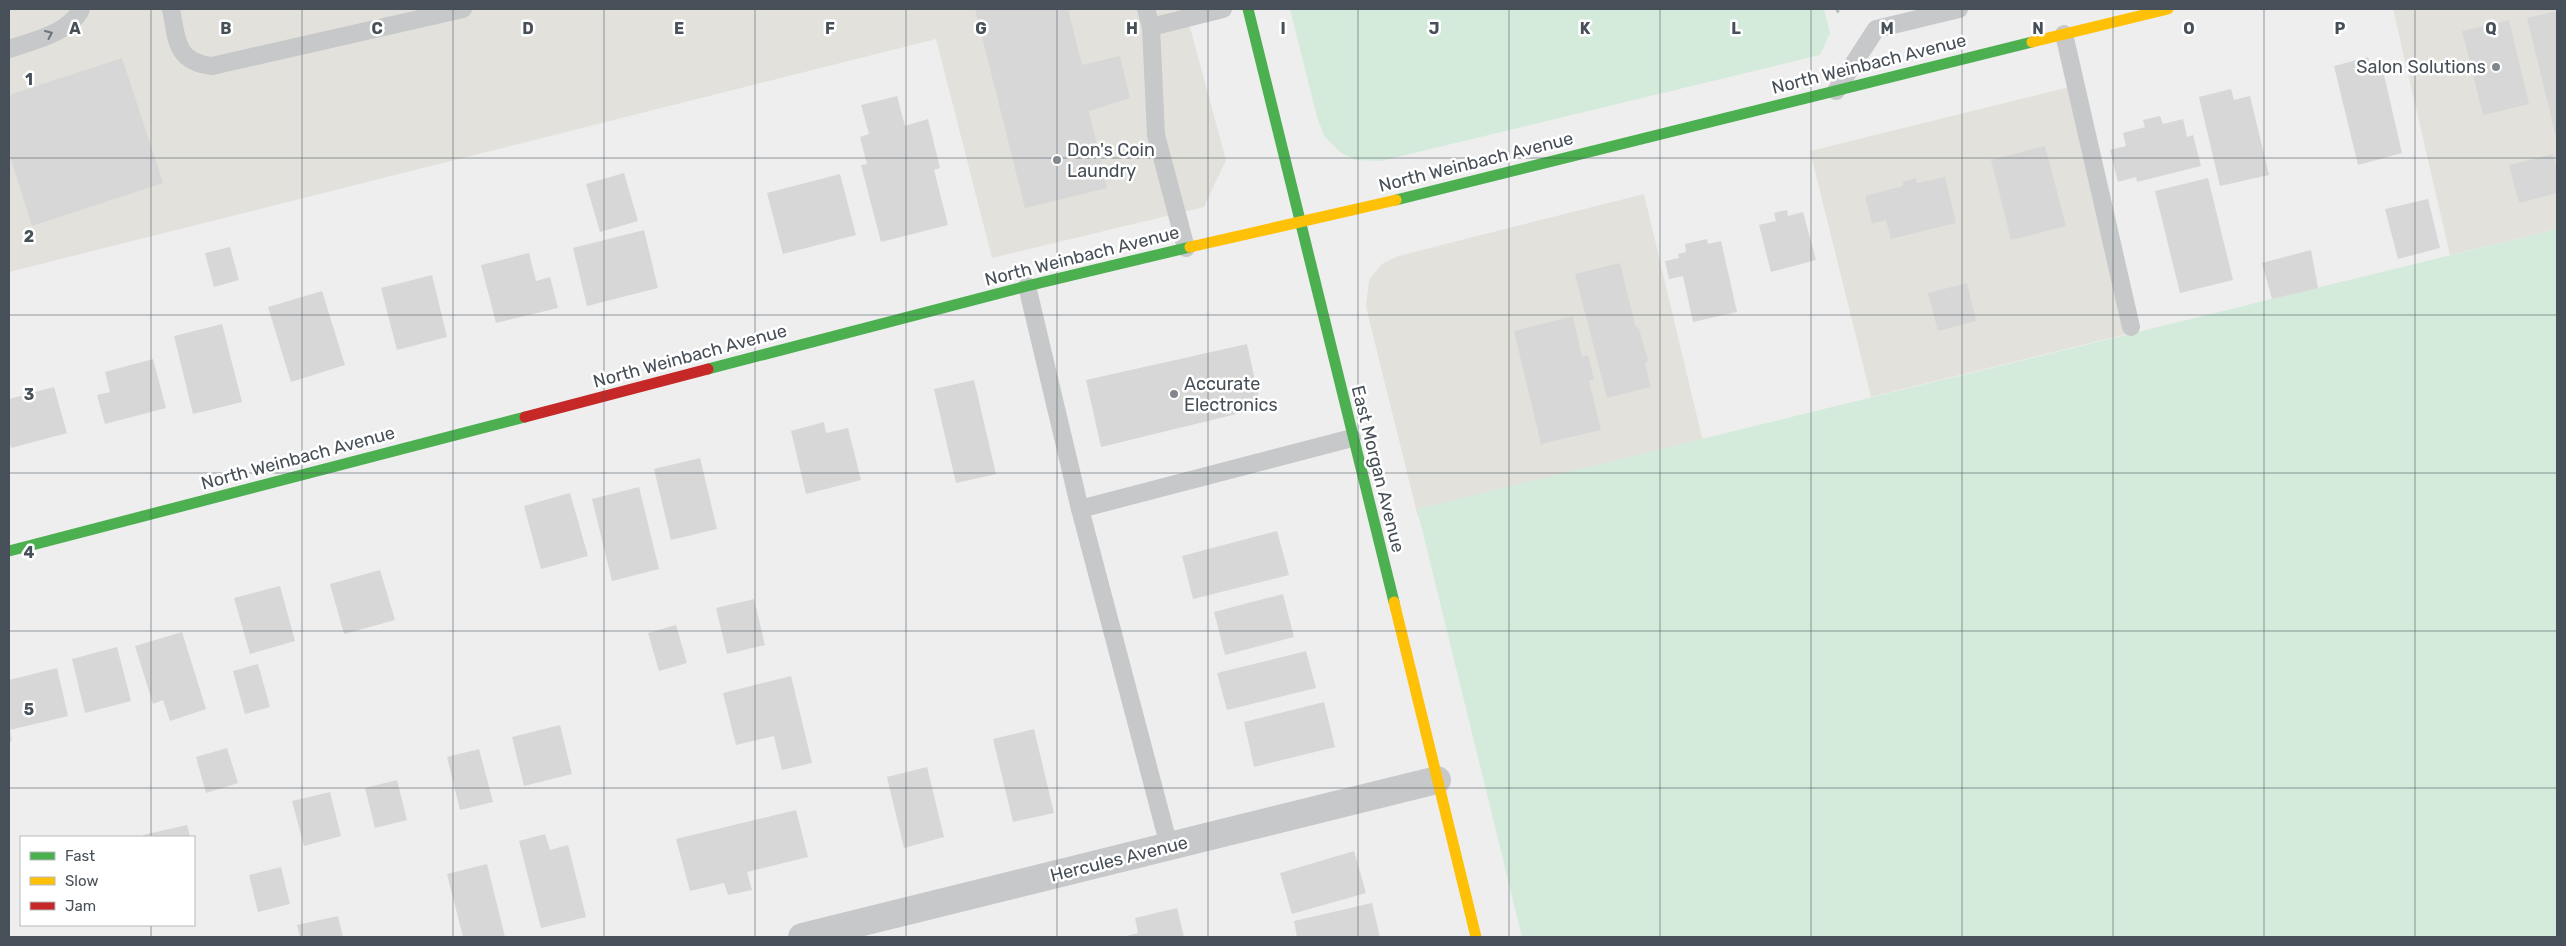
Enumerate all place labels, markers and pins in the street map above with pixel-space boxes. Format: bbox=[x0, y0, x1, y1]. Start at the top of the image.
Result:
place label: Salon Solutions bbox=[2356, 56, 2486, 78]
marker: Salon Solutions bbox=[2490, 61, 2502, 73]
place label: Don's Coin Laundry bbox=[1067, 139, 1155, 182]
marker: Don's Coin Laundry bbox=[1051, 154, 1063, 166]
place label: Accurate Electronics bbox=[1184, 373, 1278, 416]
marker: Accurate Electronics bbox=[1168, 388, 1180, 400]

